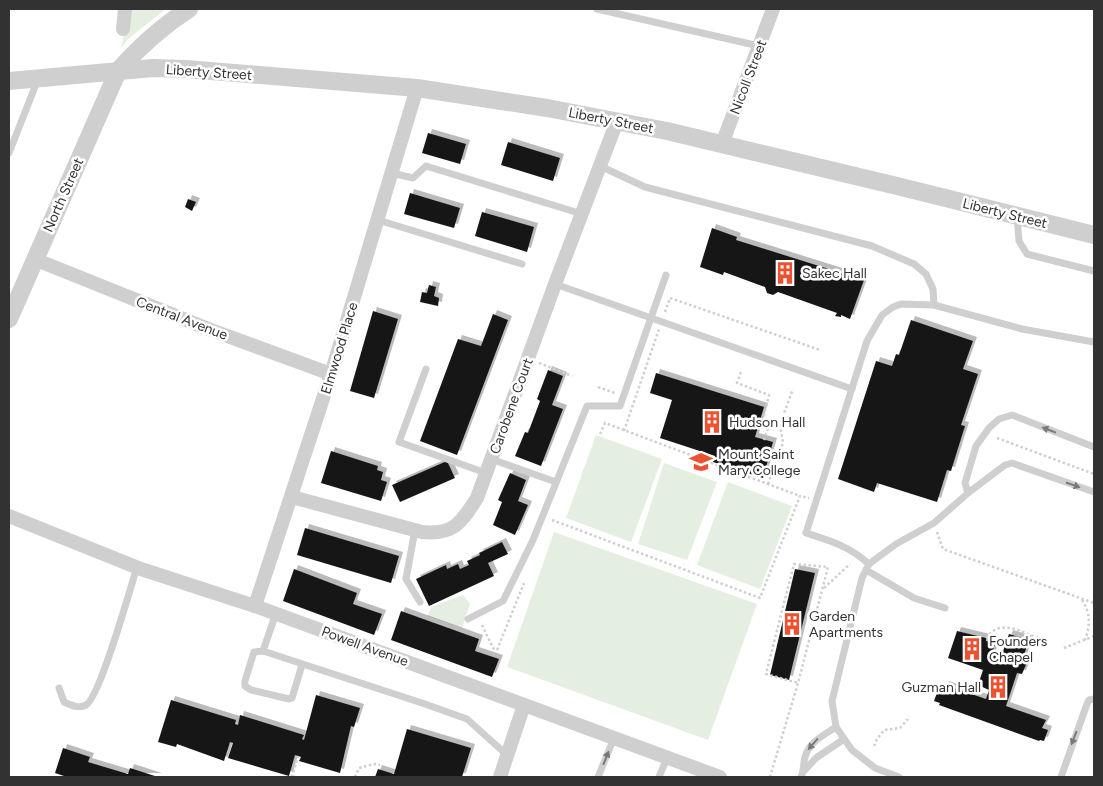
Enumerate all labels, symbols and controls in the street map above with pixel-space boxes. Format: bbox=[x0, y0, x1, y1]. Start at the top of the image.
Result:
street label: Nicoll Street bbox=[726, 37, 770, 117]
street label: Liberty Street bbox=[165, 61, 253, 84]
street label: Liberty Street bbox=[567, 104, 655, 137]
street label: North Street bbox=[40, 155, 87, 235]
street label: Liberty Street bbox=[961, 195, 1049, 232]
building icon: Sakec Hall bbox=[772, 260, 798, 286]
place label: Sakec Hall bbox=[802, 265, 867, 282]
street label: Central Avenue bbox=[134, 293, 230, 344]
street label: Elmwood Place bbox=[317, 300, 362, 396]
street label: Carobene Court bbox=[486, 356, 537, 456]
building icon: Hudson Hall bbox=[699, 409, 725, 435]
place label: Hudson Hall bbox=[729, 414, 805, 431]
one-way arrow bbox=[1042, 425, 1056, 433]
place label: Mount Saint Mary College bbox=[718, 446, 801, 479]
school or university icon: Mount Saint Mary College bbox=[688, 449, 714, 475]
one-way arrow bbox=[1066, 481, 1081, 489]
place label: Garden Apartments bbox=[809, 608, 883, 641]
building icon: Garden Apartments bbox=[779, 611, 805, 637]
street label: Powell Avenue bbox=[319, 623, 411, 670]
place label: Founders Chapel bbox=[989, 633, 1047, 666]
building icon: Founders Chapel bbox=[959, 636, 985, 662]
building icon: Guzman Hall bbox=[985, 674, 1011, 700]
place label: Guzman Hall bbox=[902, 679, 981, 696]
one-way arrow bbox=[1070, 731, 1077, 746]
one-way arrow bbox=[807, 738, 819, 750]
one-way arrow bbox=[603, 751, 611, 765]

